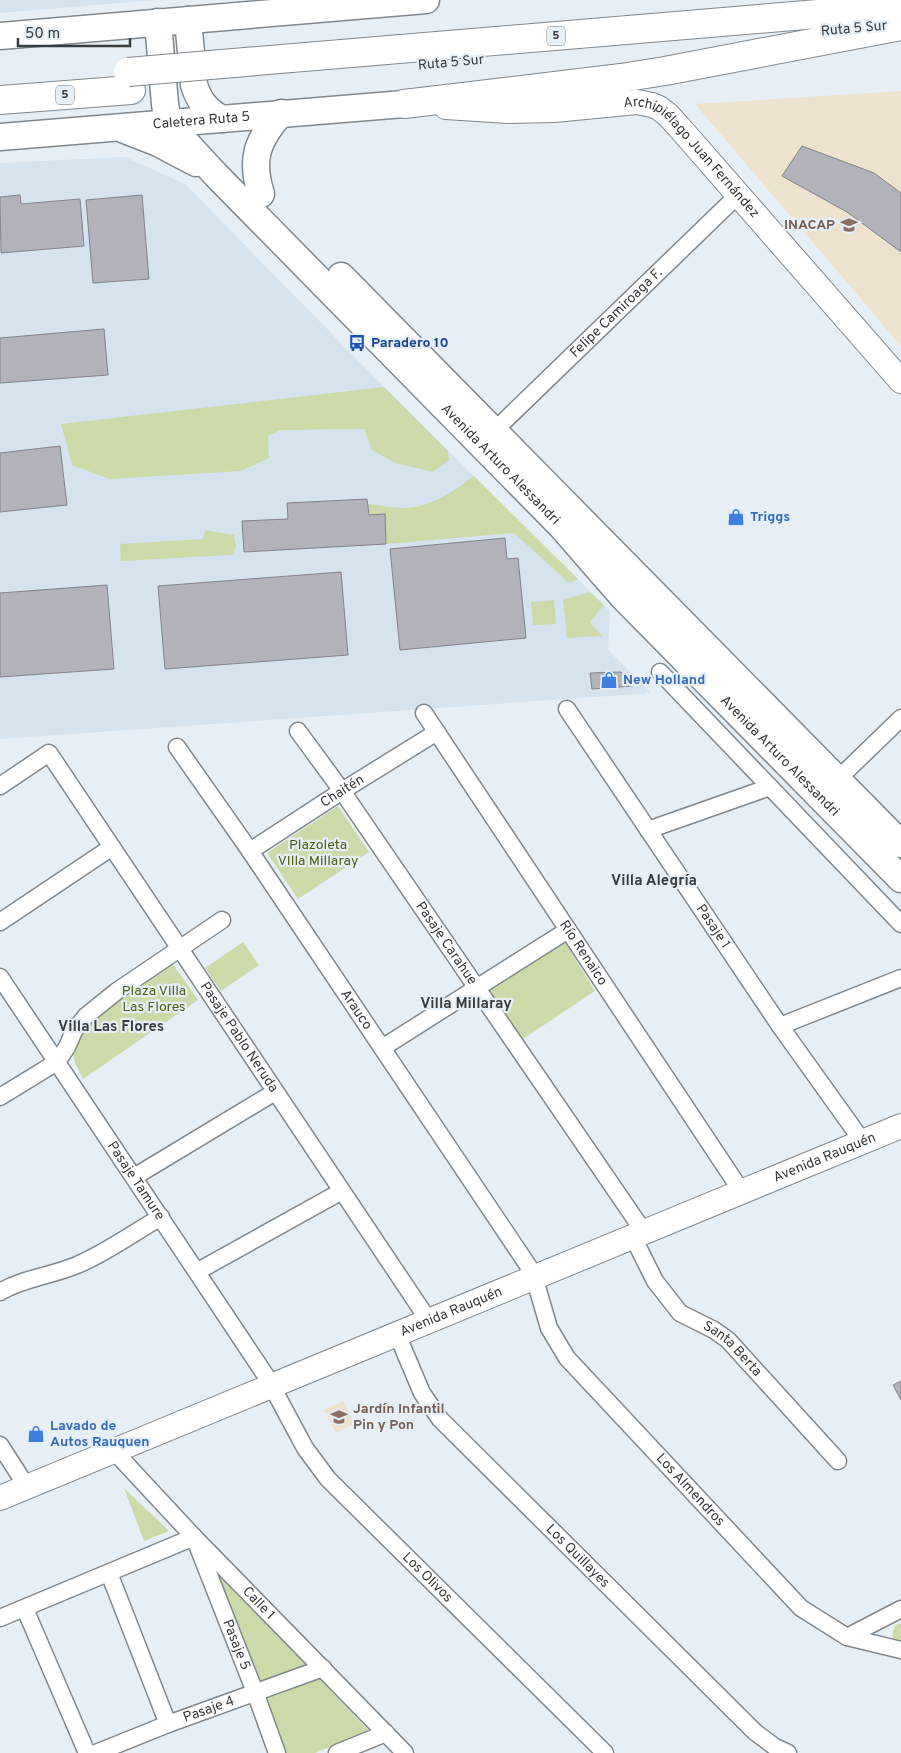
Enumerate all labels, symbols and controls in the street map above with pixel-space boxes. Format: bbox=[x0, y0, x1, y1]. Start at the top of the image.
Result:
scale bar bbox=[18, 15, 130, 47]
street label: Ruta 5 Sur bbox=[820, 18, 888, 40]
text: 50 m bbox=[25, 25, 60, 44]
road number: 5 bbox=[547, 27, 565, 46]
street label: Ruta 5 Sur bbox=[417, 52, 485, 74]
road number: 5 bbox=[56, 86, 74, 104]
street label: Archipiélago Juan Fernández bbox=[623, 93, 763, 221]
street label: Caletera Ruta 5 bbox=[152, 108, 251, 133]
school or university icon: INACAP bbox=[839, 215, 859, 235]
place label: INACAP bbox=[784, 217, 835, 234]
street label: Felipe Camiroaga F. bbox=[567, 264, 666, 361]
bus stop icon: Paradero 10 bbox=[347, 333, 367, 353]
place label: Paradero 10 bbox=[371, 335, 449, 352]
street label: Avenida Arturo Alessandri bbox=[437, 400, 564, 528]
shop icon: Triggs bbox=[726, 507, 746, 527]
place label: Triggs bbox=[750, 509, 790, 526]
shop icon: New Holland bbox=[599, 670, 619, 690]
place label: New Holland bbox=[623, 672, 705, 689]
street label: Avenida Arturo Alessandri bbox=[717, 692, 843, 820]
street label: Chaitén bbox=[317, 771, 367, 811]
park label: Plazoleta VIlla Millaray bbox=[278, 837, 358, 870]
district label: Villa Alegría bbox=[611, 872, 697, 891]
street label: Pasaje Carahue bbox=[412, 898, 481, 988]
street label: Pasaje 1 bbox=[692, 901, 734, 952]
street label: Río Renaico bbox=[556, 917, 611, 989]
street label: Pasaje Pablo Neruda bbox=[196, 979, 282, 1096]
park label: Plaza Villa Las Flores bbox=[122, 983, 186, 1016]
street label: Arauco bbox=[337, 986, 376, 1033]
district label: Villa Millaray bbox=[420, 995, 512, 1014]
district label: Villa Las Flores bbox=[58, 1018, 164, 1037]
street label: Avenida Rauquén bbox=[771, 1129, 878, 1186]
street label: Pasaje Tamure bbox=[104, 1138, 168, 1224]
street label: Avenida Rauquén bbox=[397, 1283, 505, 1340]
street label: Santa Berta bbox=[700, 1317, 765, 1380]
place label: Jardín Infantil Pin y Pon bbox=[353, 1401, 445, 1434]
school or university icon: Jardín Infantil Pin y Pon bbox=[329, 1407, 349, 1427]
place label: Lavado de Autos Rauquen bbox=[50, 1418, 150, 1451]
shop icon: Lavado de Autos Rauquen bbox=[26, 1424, 46, 1444]
street label: Los Almendros bbox=[652, 1450, 728, 1530]
street label: Los Quillayes bbox=[542, 1521, 613, 1591]
street label: Los Olivos bbox=[399, 1549, 456, 1606]
street label: Calle 1 bbox=[239, 1583, 279, 1623]
street label: Pasaje 5 bbox=[219, 1617, 254, 1673]
street label: Pasaje 4 bbox=[181, 1692, 237, 1726]

